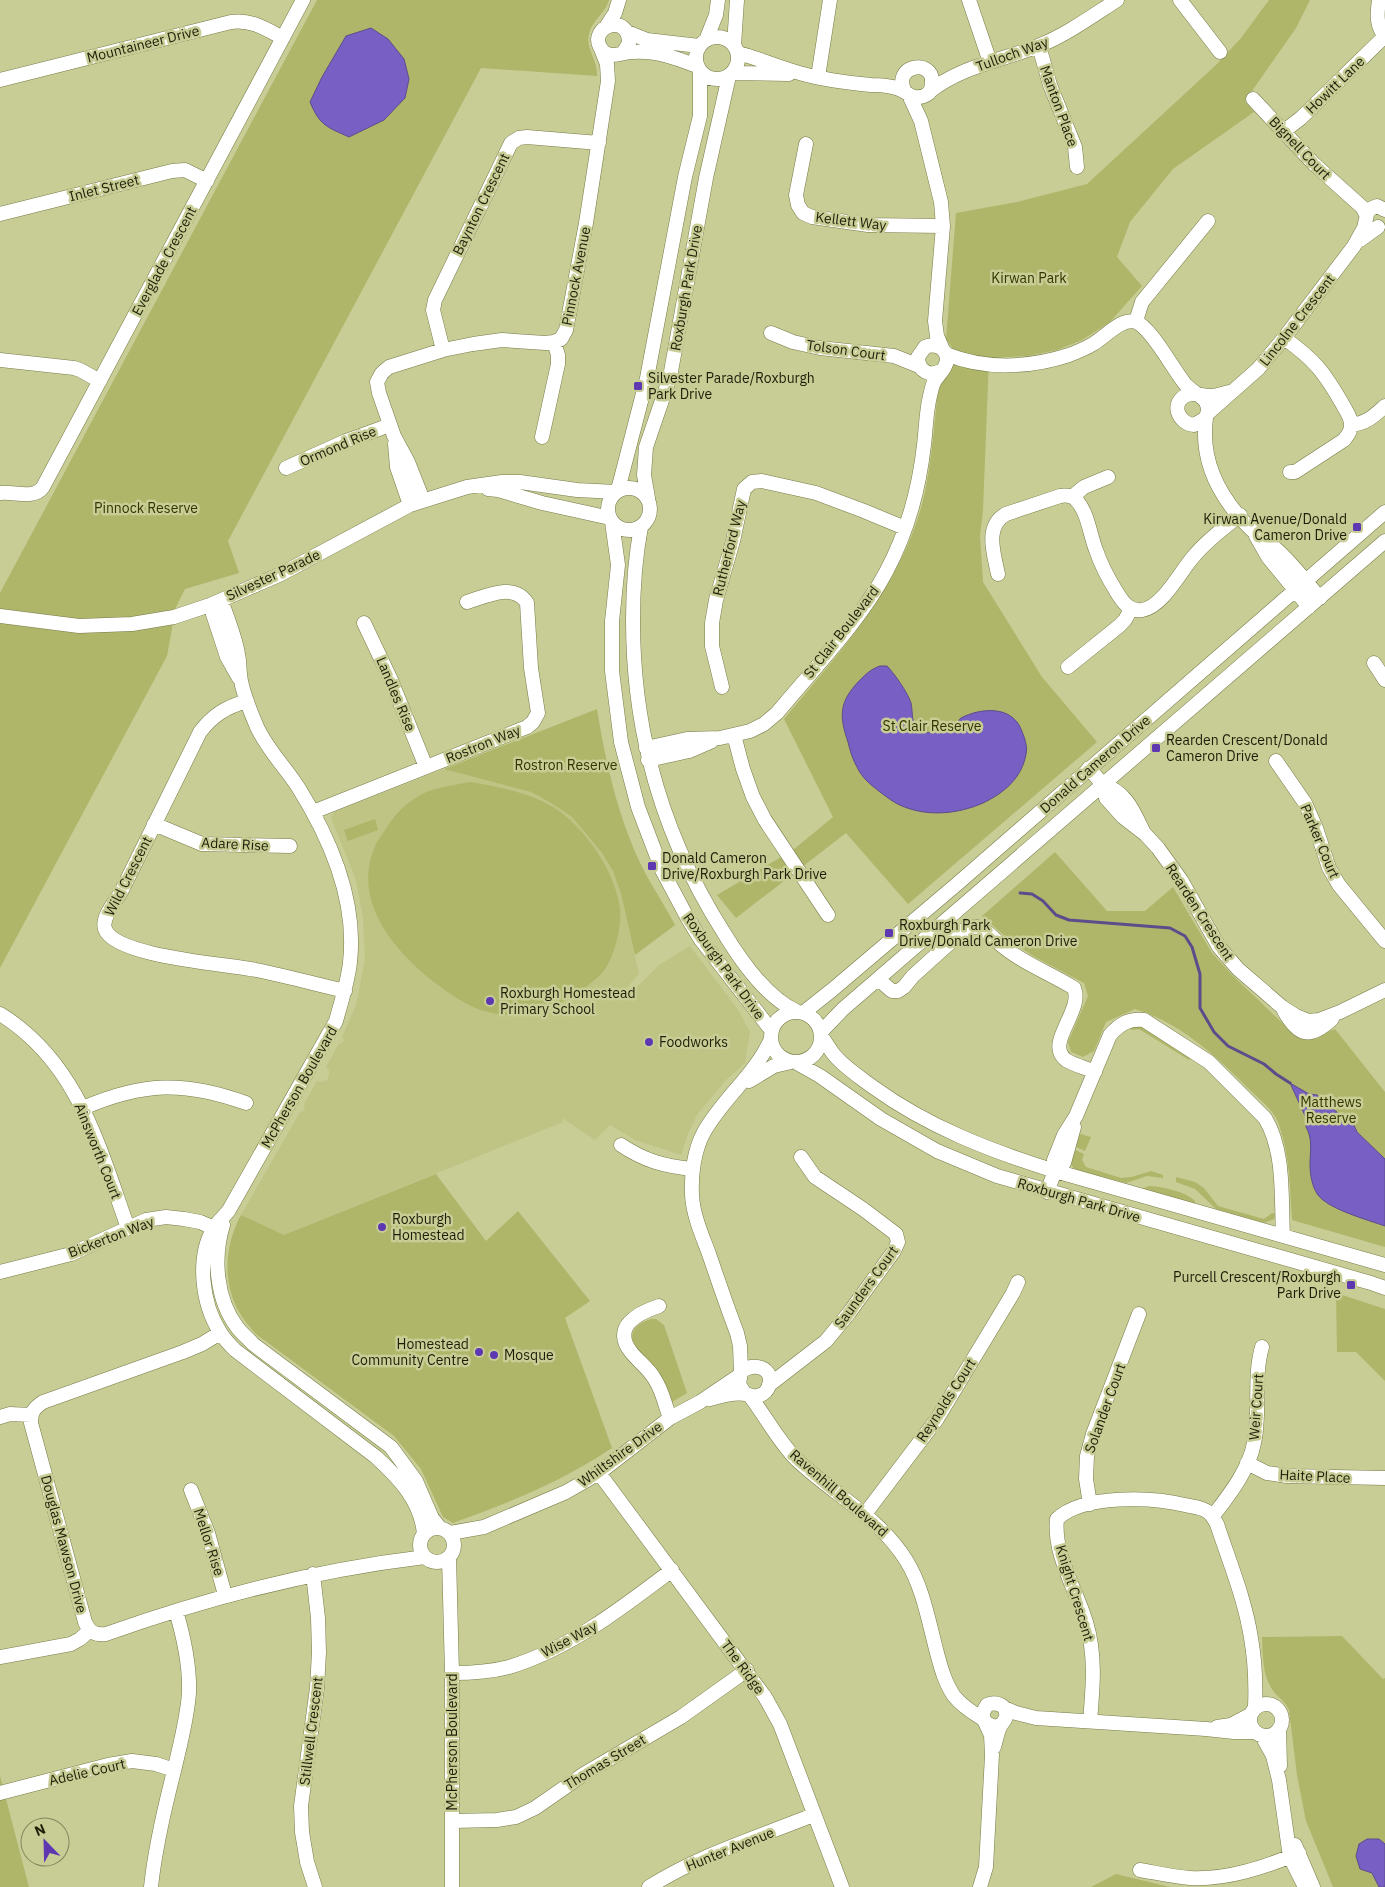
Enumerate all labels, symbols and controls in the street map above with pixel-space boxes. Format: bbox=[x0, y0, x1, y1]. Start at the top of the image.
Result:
street label: Mountaineer Drive bbox=[85, 21, 201, 67]
street label: Tulloch Way bbox=[973, 33, 1051, 75]
street label: Howitt Lane bbox=[1302, 52, 1368, 118]
street label: Manton Place bbox=[1036, 63, 1082, 149]
street label: Bignell Court bbox=[1265, 113, 1335, 183]
street label: Baynton Crescent bbox=[449, 150, 514, 258]
street label: Inlet Street bbox=[67, 171, 141, 205]
street label: Everglade Crescent bbox=[128, 203, 200, 319]
street label: Kellett Way bbox=[815, 208, 887, 234]
street label: Roxburgh Park Drive bbox=[666, 224, 706, 352]
street label: Pinnock Avenue bbox=[558, 225, 594, 327]
park label: Kirwan Park bbox=[991, 269, 1067, 287]
street label: Lincolne Crescent bbox=[1255, 270, 1339, 370]
street label: Tolson Court bbox=[806, 336, 887, 364]
place label: Silvester Parade/Roxburgh Park Drive bbox=[648, 369, 815, 403]
marker: Silvester Parade/Roxburgh Park Drive bbox=[632, 380, 644, 392]
street label: Ormond Rise bbox=[297, 422, 379, 470]
street label: Rutherford Way bbox=[708, 498, 750, 598]
park label: Pinnock Reserve bbox=[94, 499, 198, 517]
place label: Kirwan Avenue/Donald Cameron Drive bbox=[1203, 510, 1347, 544]
marker: Kirwan Avenue/Donald Cameron Drive bbox=[1351, 521, 1363, 533]
street label: Silvester Parade bbox=[223, 545, 323, 605]
street label: St Clair Boulevard bbox=[799, 582, 883, 682]
street label: Landles Rise bbox=[372, 654, 420, 734]
street label: Donald Cameron Drive bbox=[1036, 711, 1154, 817]
park label: St Clair Reserve bbox=[883, 717, 982, 735]
street label: Rostron Way bbox=[443, 721, 523, 767]
place label: Rearden Crescent/Donald Cameron Drive bbox=[1166, 731, 1328, 765]
marker: Rearden Crescent/Donald Cameron Drive bbox=[1150, 742, 1162, 754]
park label: Rostron Reserve bbox=[514, 756, 618, 774]
street label: Parker Court bbox=[1296, 801, 1344, 881]
street label: Wild Crescent bbox=[100, 833, 156, 919]
street label: Adare Rise bbox=[201, 833, 270, 855]
place label: Donald Cameron Drive/Roxburgh Park Drive bbox=[662, 849, 827, 883]
marker: Donald Cameron Drive/Roxburgh Park Drive bbox=[646, 860, 658, 872]
street label: Rearden Crescent bbox=[1162, 860, 1238, 964]
street label: Roxburgh Park Drive bbox=[679, 909, 769, 1023]
place label: Roxburgh Park Drive/Donald Cameron Drive bbox=[899, 916, 1078, 950]
marker: Roxburgh Park Drive/Donald Cameron Drive bbox=[883, 927, 895, 939]
place label: Roxburgh Homestead Primary School bbox=[500, 984, 636, 1018]
marker: Roxburgh Homestead Primary School bbox=[484, 995, 496, 1007]
street label: McPherson Boulevard bbox=[257, 1023, 341, 1151]
place label: Foodworks bbox=[659, 1033, 728, 1051]
marker: Foodworks bbox=[643, 1036, 655, 1048]
park label: Matthews Reserve bbox=[1300, 1093, 1362, 1127]
street label: Ainsworth Court bbox=[71, 1101, 125, 1202]
street label: Roxburgh Park Drive bbox=[1015, 1174, 1143, 1226]
place label: Roxburgh Homestead bbox=[392, 1210, 465, 1244]
street label: Bickerton Way bbox=[66, 1212, 156, 1262]
marker: Roxburgh Homestead bbox=[376, 1221, 388, 1233]
street label: Saunders Court bbox=[830, 1242, 902, 1332]
place label: Purcell Crescent/Roxburgh Park Drive bbox=[1173, 1268, 1341, 1302]
marker: Purcell Crescent/Roxburgh Park Drive bbox=[1345, 1279, 1357, 1291]
place label: Homestead Community Centre bbox=[351, 1335, 469, 1369]
marker: Homestead Community Centre bbox=[473, 1346, 485, 1358]
place label: Mosque bbox=[504, 1346, 554, 1364]
marker: Mosque bbox=[488, 1349, 500, 1361]
street label: Reynolds Court bbox=[912, 1355, 980, 1445]
street label: Solander Court bbox=[1080, 1361, 1130, 1455]
street label: Weir Court bbox=[1245, 1373, 1267, 1441]
street label: Whiltshire Drive bbox=[574, 1417, 666, 1490]
street label: Ravenhill Boulevard bbox=[786, 1445, 892, 1541]
street label: Haite Place bbox=[1279, 1465, 1351, 1487]
street label: Douglas Mawson Drive bbox=[37, 1473, 91, 1615]
street label: Mellor Rise bbox=[190, 1506, 228, 1578]
street label: Knight Crescent bbox=[1052, 1543, 1098, 1643]
street label: Wise Way bbox=[538, 1617, 600, 1661]
street label: The Ridge bbox=[717, 1636, 769, 1698]
street label: McPherson Boulevard bbox=[443, 1673, 461, 1811]
street label: Stillwell Crescent bbox=[295, 1676, 327, 1786]
street label: Thomas Street bbox=[561, 1731, 649, 1793]
street label: Adelie Court bbox=[47, 1754, 127, 1790]
north arrow bbox=[20, 1817, 70, 1867]
text: N bbox=[32, 1820, 48, 1840]
street label: Hunter Avenue bbox=[683, 1823, 777, 1875]

